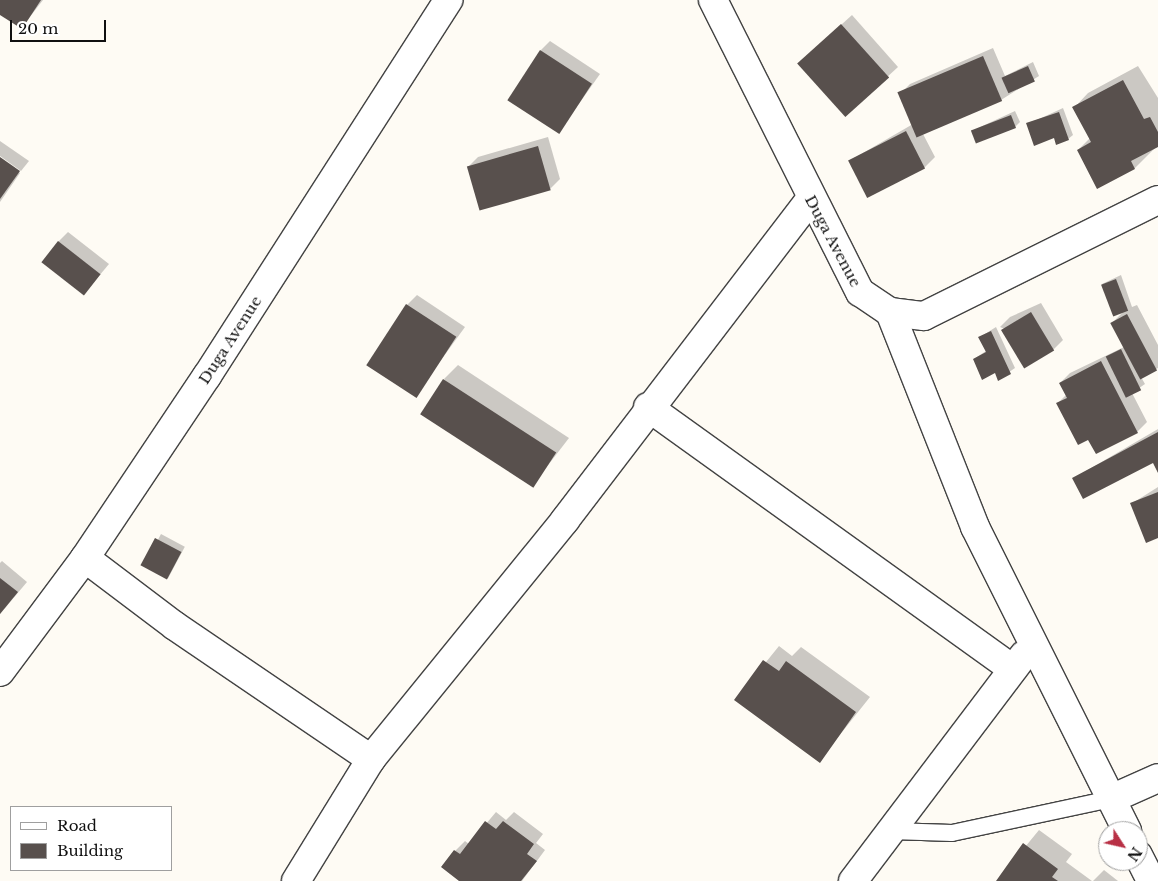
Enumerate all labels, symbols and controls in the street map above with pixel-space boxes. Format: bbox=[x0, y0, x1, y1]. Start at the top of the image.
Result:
scale bar bbox=[12, 10, 109, 42]
text: 20 m bbox=[18, 19, 58, 38]
street label: Duga Avenue bbox=[801, 192, 865, 290]
street label: Duga Avenue bbox=[195, 292, 265, 388]
legend bbox=[10, 806, 172, 871]
text: Road bbox=[57, 816, 97, 835]
north arrow bbox=[1098, 821, 1148, 871]
text: Building bbox=[57, 841, 123, 860]
text: N bbox=[1123, 843, 1146, 865]

